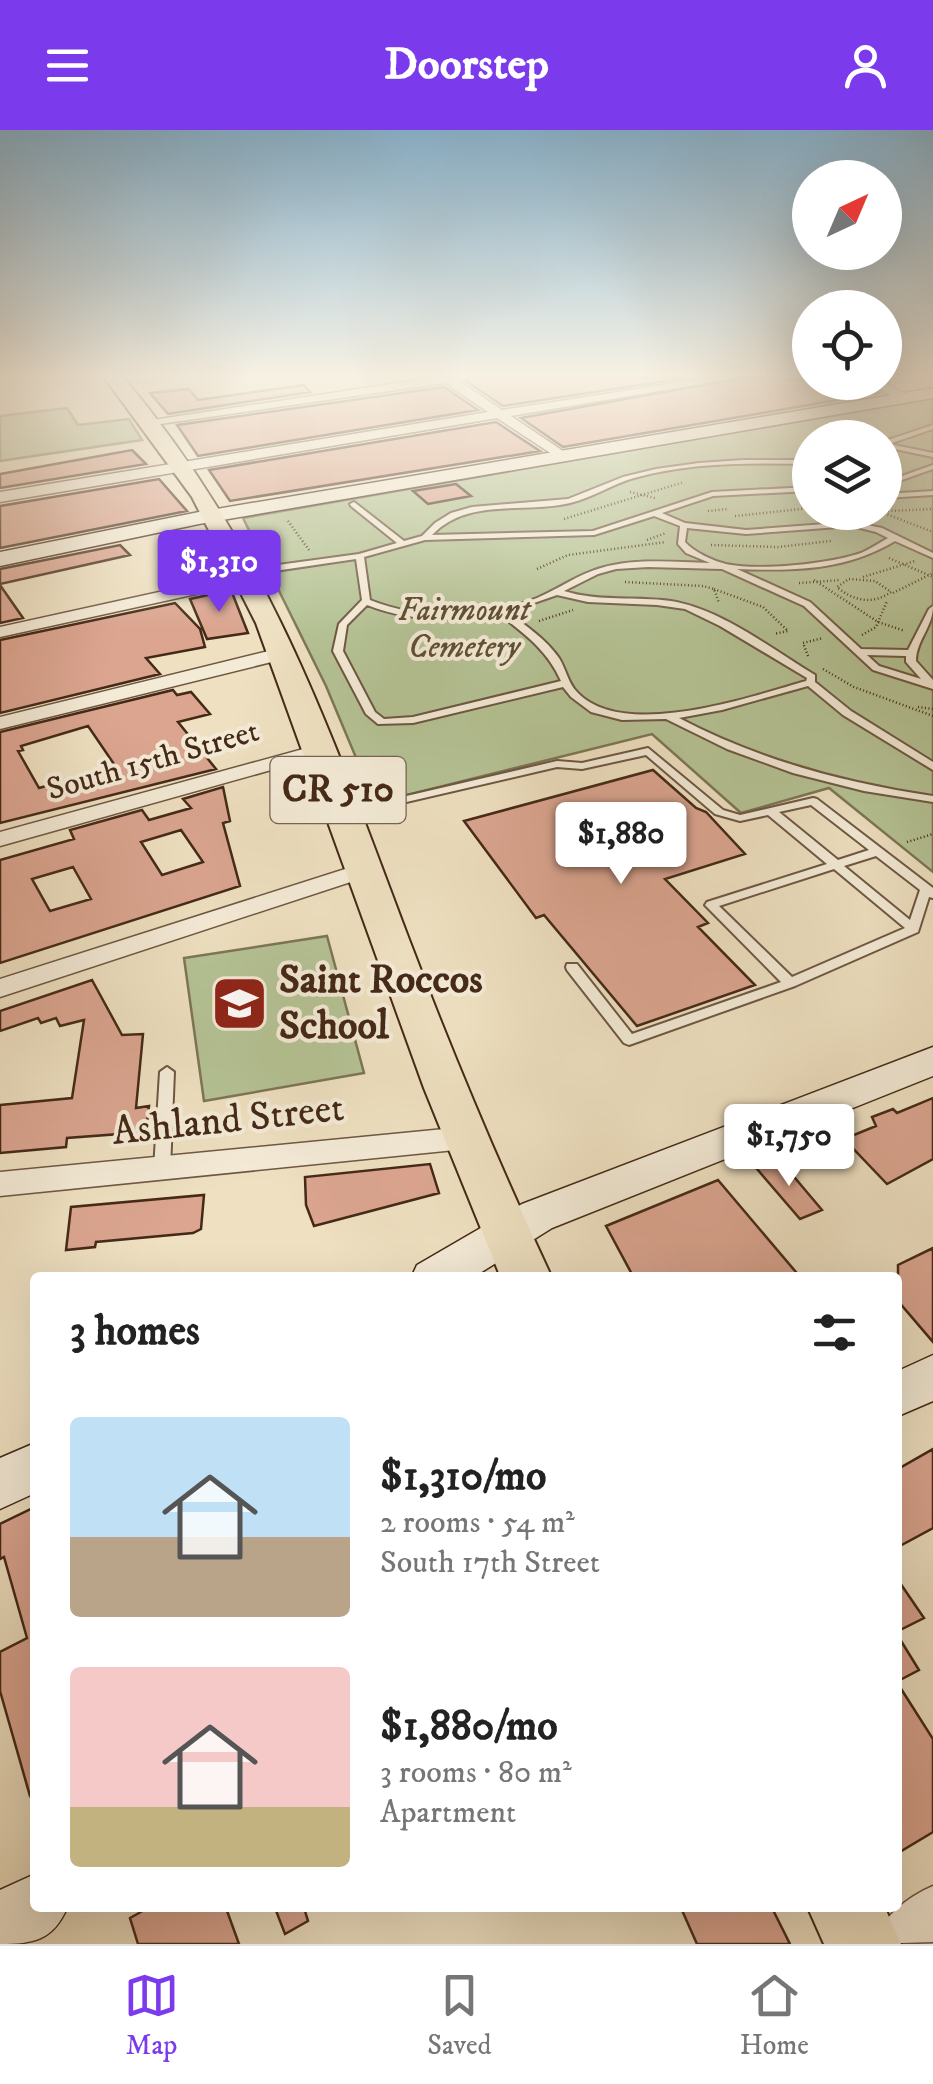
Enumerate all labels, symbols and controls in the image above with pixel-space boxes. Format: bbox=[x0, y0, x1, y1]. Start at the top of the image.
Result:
text: Doorstep bbox=[384, 37, 549, 93]
icon: menu bbox=[40, 38, 95, 93]
icon: person bbox=[838, 38, 893, 93]
north arrow bbox=[792, 160, 902, 270]
map controls bbox=[792, 160, 902, 530]
button: locate bbox=[792, 290, 902, 400]
button: layers bbox=[792, 420, 902, 530]
pin: $1,310 bbox=[138, 530, 300, 615]
text: $1,310 bbox=[180, 542, 258, 582]
park label: Fairmount Cemetery bbox=[398, 591, 532, 668]
street label: South 15th Street bbox=[42, 712, 264, 810]
road number: CR 510 bbox=[270, 757, 406, 823]
pin: $1,880 bbox=[540, 802, 702, 887]
text: $1,880 bbox=[577, 814, 665, 854]
place label: Saint Roccos School bbox=[279, 956, 483, 1052]
school or university icon: Saint Roccos School bbox=[210, 974, 270, 1034]
street label: Ashland Street bbox=[110, 1084, 346, 1158]
pin: $1,750 bbox=[708, 1104, 870, 1189]
text: $1,750 bbox=[746, 1116, 832, 1156]
icon: filters bbox=[807, 1305, 862, 1360]
text: 3 homes bbox=[70, 1306, 200, 1358]
text: $1,310/mo bbox=[380, 1451, 546, 1503]
icon: home bbox=[150, 1457, 270, 1577]
text: 2 rooms · 54 m² bbox=[380, 1503, 575, 1543]
text: South 17th Street bbox=[380, 1543, 600, 1583]
text: $1,880/mo bbox=[380, 1701, 558, 1753]
icon: home bbox=[150, 1707, 270, 1827]
text: 3 rooms · 80 m² bbox=[380, 1753, 572, 1793]
text: Apartment bbox=[380, 1793, 516, 1833]
tab: Map bbox=[124, 1968, 179, 2063]
tab: Saved bbox=[427, 1968, 492, 2063]
tab: Home bbox=[740, 1968, 809, 2063]

